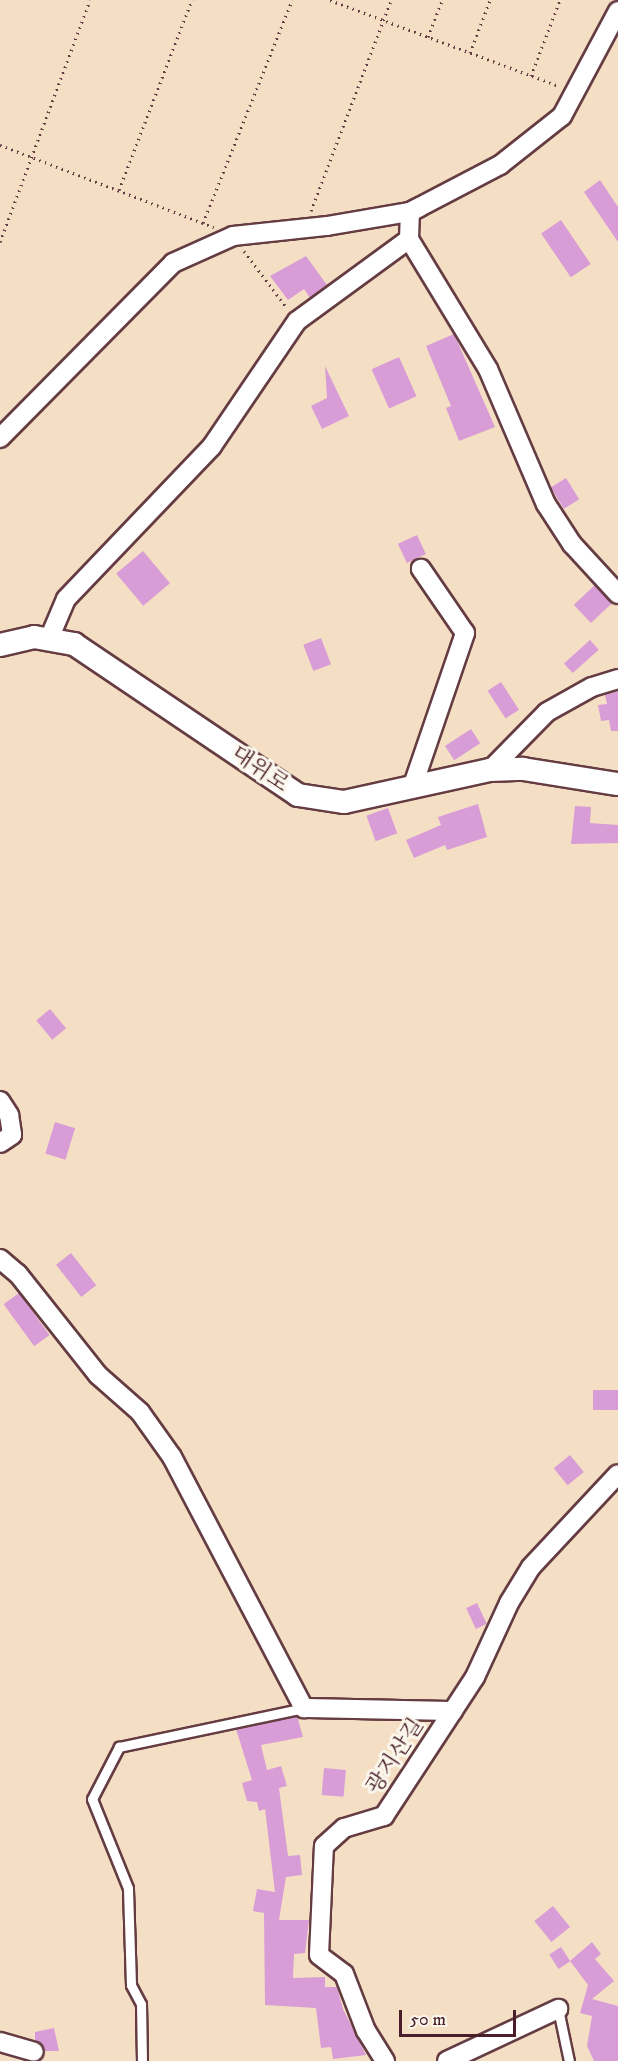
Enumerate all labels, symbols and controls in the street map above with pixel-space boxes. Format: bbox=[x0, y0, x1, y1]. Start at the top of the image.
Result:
street label: 대위로 bbox=[226, 740, 294, 798]
street label: 광지산길 bbox=[361, 1713, 429, 1799]
scale bar bbox=[402, 1998, 519, 2036]
text: 50 m bbox=[410, 2009, 446, 2031]

